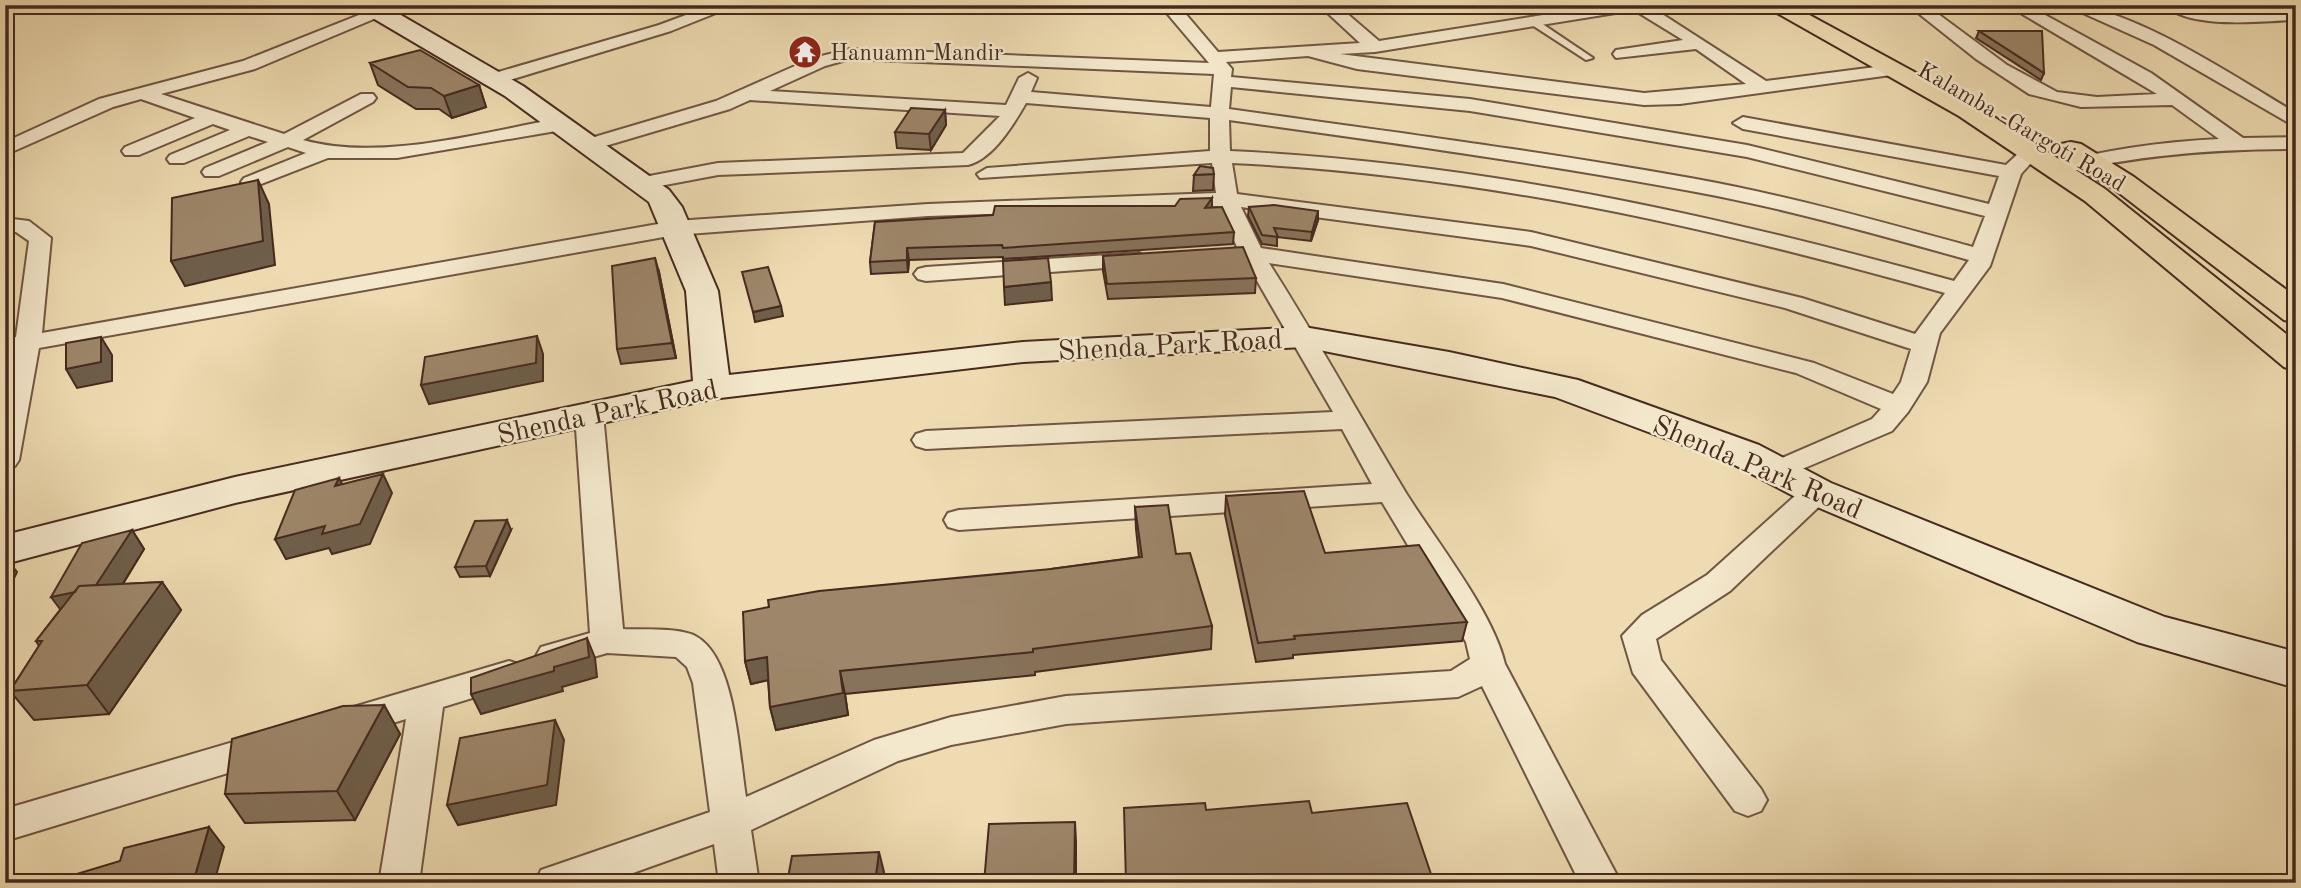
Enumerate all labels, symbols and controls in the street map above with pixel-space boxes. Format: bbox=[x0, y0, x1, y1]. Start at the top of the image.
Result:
temple icon: Hanuamn Mandir bbox=[786, 33, 824, 71]
place label: Hanuamn Mandir bbox=[830, 42, 1003, 65]
street label: Kalamba -Gargoti Road bbox=[1913, 58, 2129, 196]
street label: Shenda Park Road bbox=[1057, 327, 1283, 367]
street label: Shenda Park Road bbox=[495, 377, 720, 451]
street label: Shenda Park Road bbox=[1648, 412, 1866, 526]

